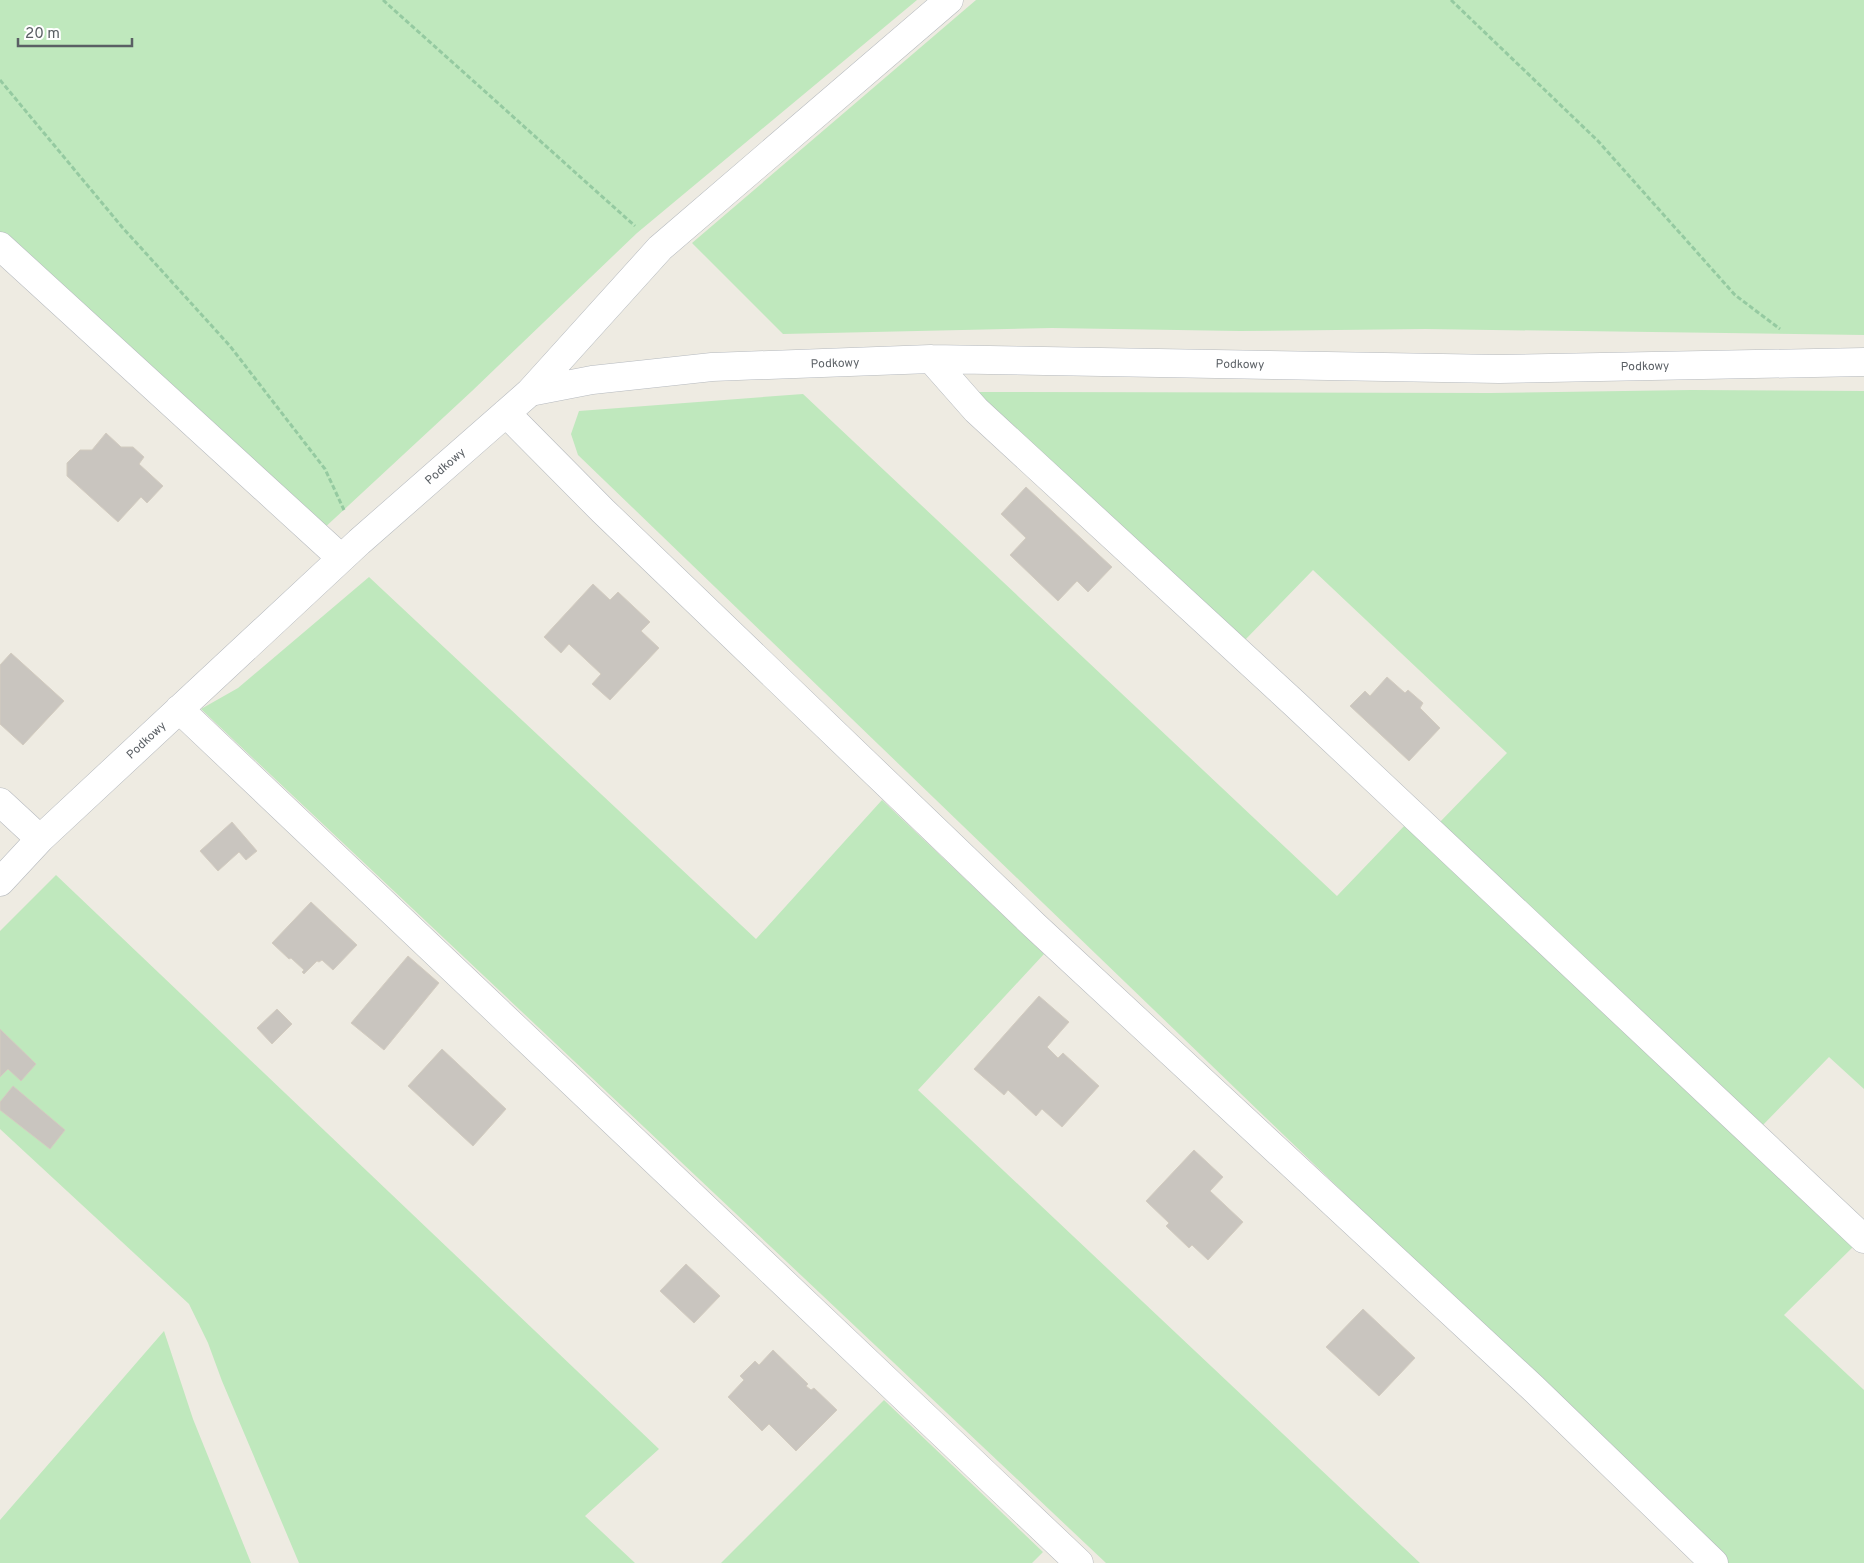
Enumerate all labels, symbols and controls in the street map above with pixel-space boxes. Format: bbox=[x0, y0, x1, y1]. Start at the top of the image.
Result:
scale bar bbox=[18, 15, 131, 47]
text: 20 m bbox=[25, 25, 60, 44]
street label: Podkowy bbox=[810, 355, 860, 373]
street label: Podkowy bbox=[1215, 357, 1264, 373]
street label: Podkowy bbox=[1621, 359, 1670, 375]
street label: Podkowy bbox=[422, 445, 469, 489]
street label: Podkowy bbox=[123, 718, 170, 763]

